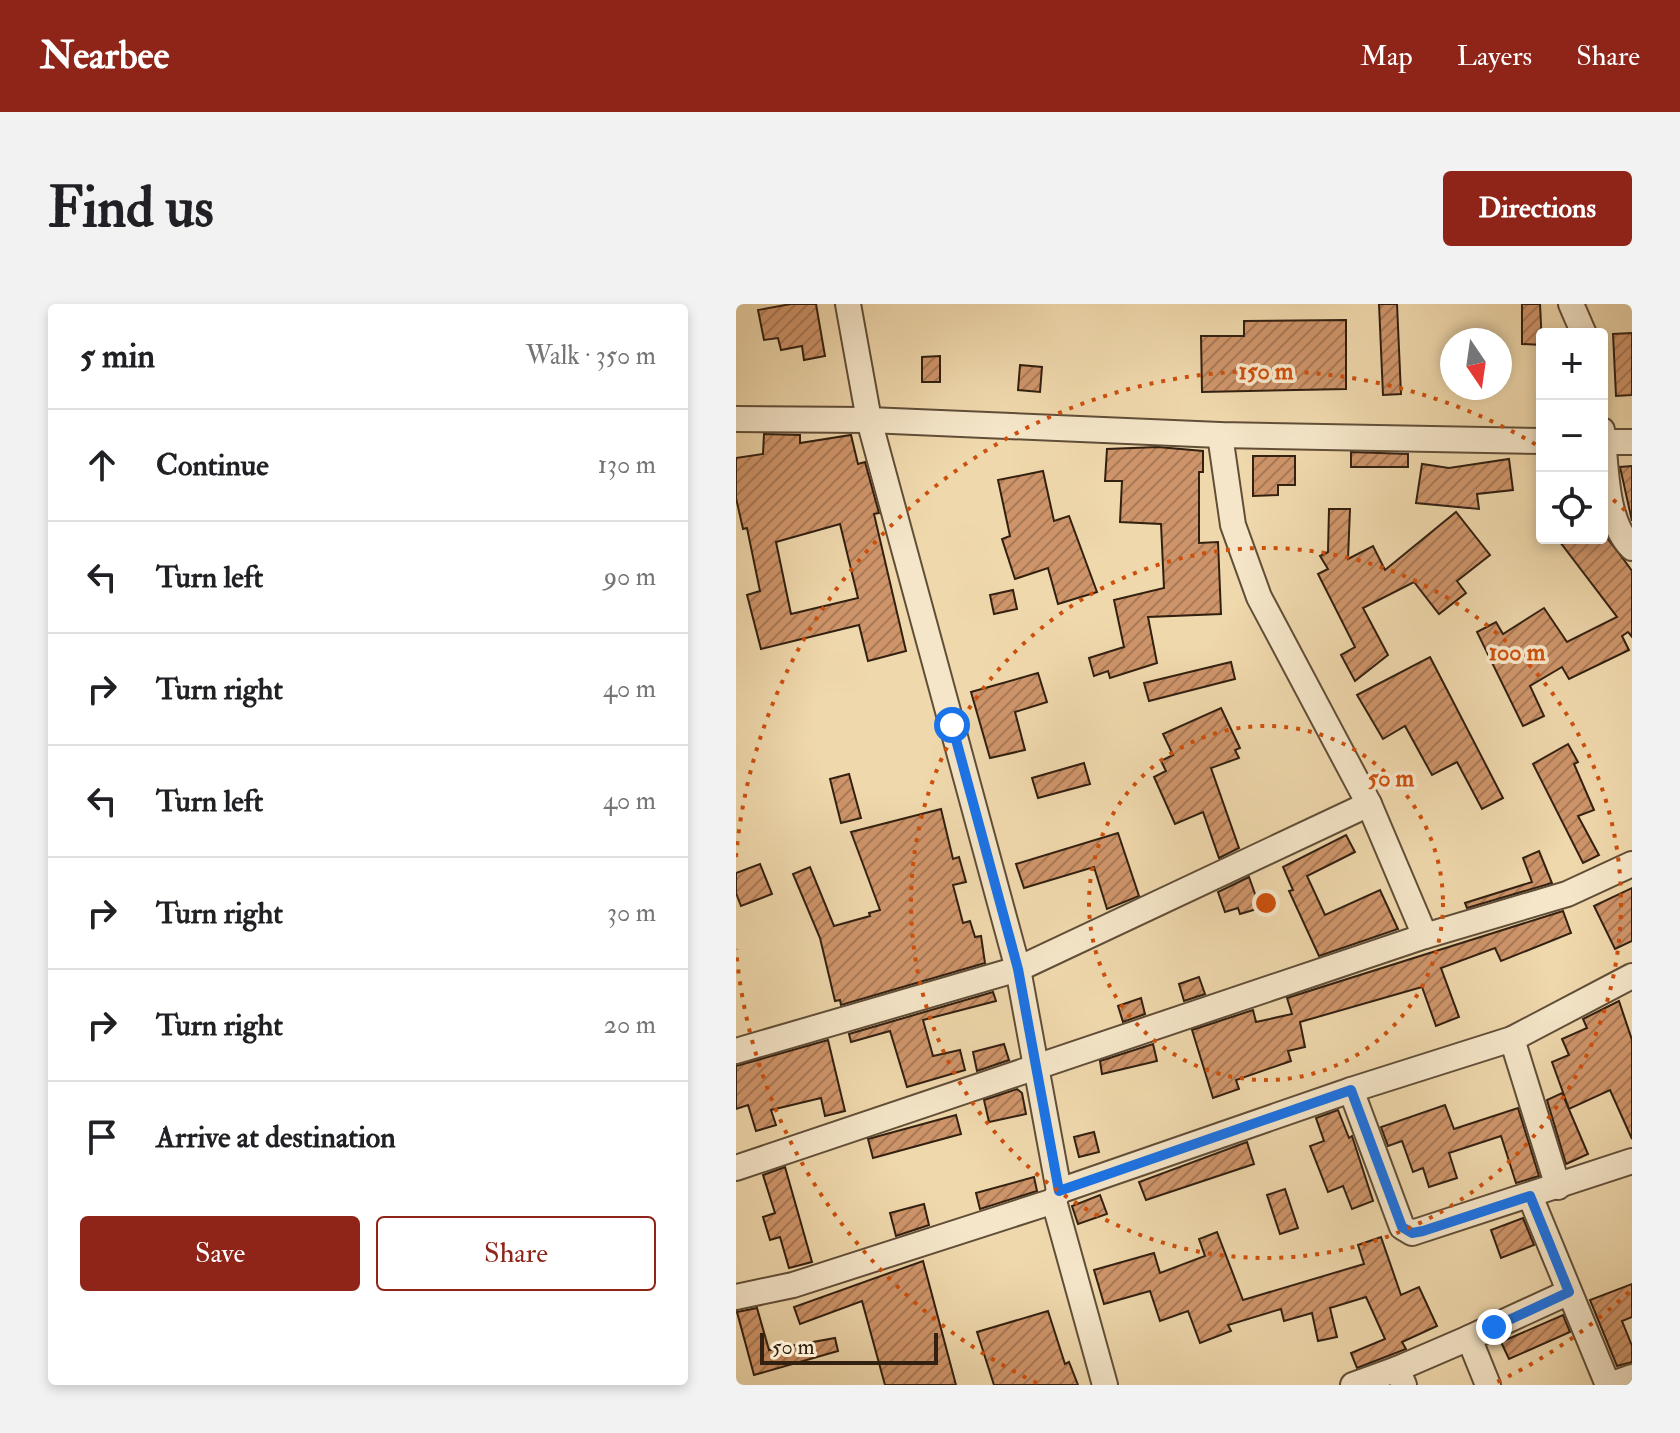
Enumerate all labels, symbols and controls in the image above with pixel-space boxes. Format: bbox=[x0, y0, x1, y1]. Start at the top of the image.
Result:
text: Nearbee bbox=[40, 32, 169, 80]
text: Map bbox=[1360, 39, 1413, 74]
text: Layers bbox=[1457, 39, 1532, 74]
text: Share bbox=[1576, 39, 1640, 74]
button: Directions bbox=[1443, 171, 1632, 246]
text: Find us bbox=[48, 173, 214, 244]
north arrow bbox=[1440, 328, 1512, 400]
map controls bbox=[1536, 328, 1608, 544]
button: + bbox=[1536, 328, 1608, 400]
text: 5 min bbox=[80, 335, 155, 378]
text: Walk · 350 m bbox=[526, 340, 656, 372]
text: 150 m bbox=[1239, 356, 1294, 387]
button: − bbox=[1536, 400, 1608, 472]
icon: ahead bbox=[80, 443, 124, 487]
text: Continue bbox=[156, 447, 269, 484]
text: 130 m bbox=[598, 449, 656, 481]
button: locate bbox=[1536, 472, 1608, 544]
icon: left bbox=[80, 555, 124, 599]
text: Turn left bbox=[156, 559, 263, 596]
text: 90 m bbox=[604, 561, 656, 593]
text: 100 m bbox=[1489, 637, 1546, 668]
icon: right bbox=[80, 667, 124, 711]
text: Turn right bbox=[156, 671, 283, 708]
text: 40 m bbox=[603, 673, 656, 705]
route start bbox=[934, 707, 970, 743]
text: 50 m bbox=[1368, 763, 1415, 794]
icon: left bbox=[80, 779, 124, 823]
text: Turn left bbox=[156, 783, 263, 820]
text: 40 m bbox=[603, 785, 656, 817]
centre of rings bbox=[1252, 889, 1280, 917]
icon: right bbox=[80, 891, 124, 935]
text: Turn right bbox=[156, 895, 283, 932]
text: 30 m bbox=[607, 897, 656, 929]
icon: right bbox=[80, 1003, 124, 1047]
text: Turn right bbox=[156, 1007, 283, 1044]
text: 20 m bbox=[604, 1009, 656, 1041]
icon: arrive bbox=[80, 1115, 124, 1159]
text: Arrive at destination bbox=[156, 1119, 396, 1156]
button: Save bbox=[80, 1216, 360, 1291]
button: Share bbox=[376, 1216, 656, 1291]
route end bbox=[1476, 1309, 1512, 1345]
scale bar bbox=[760, 1329, 938, 1365]
text: 50 m bbox=[772, 1333, 814, 1361]

